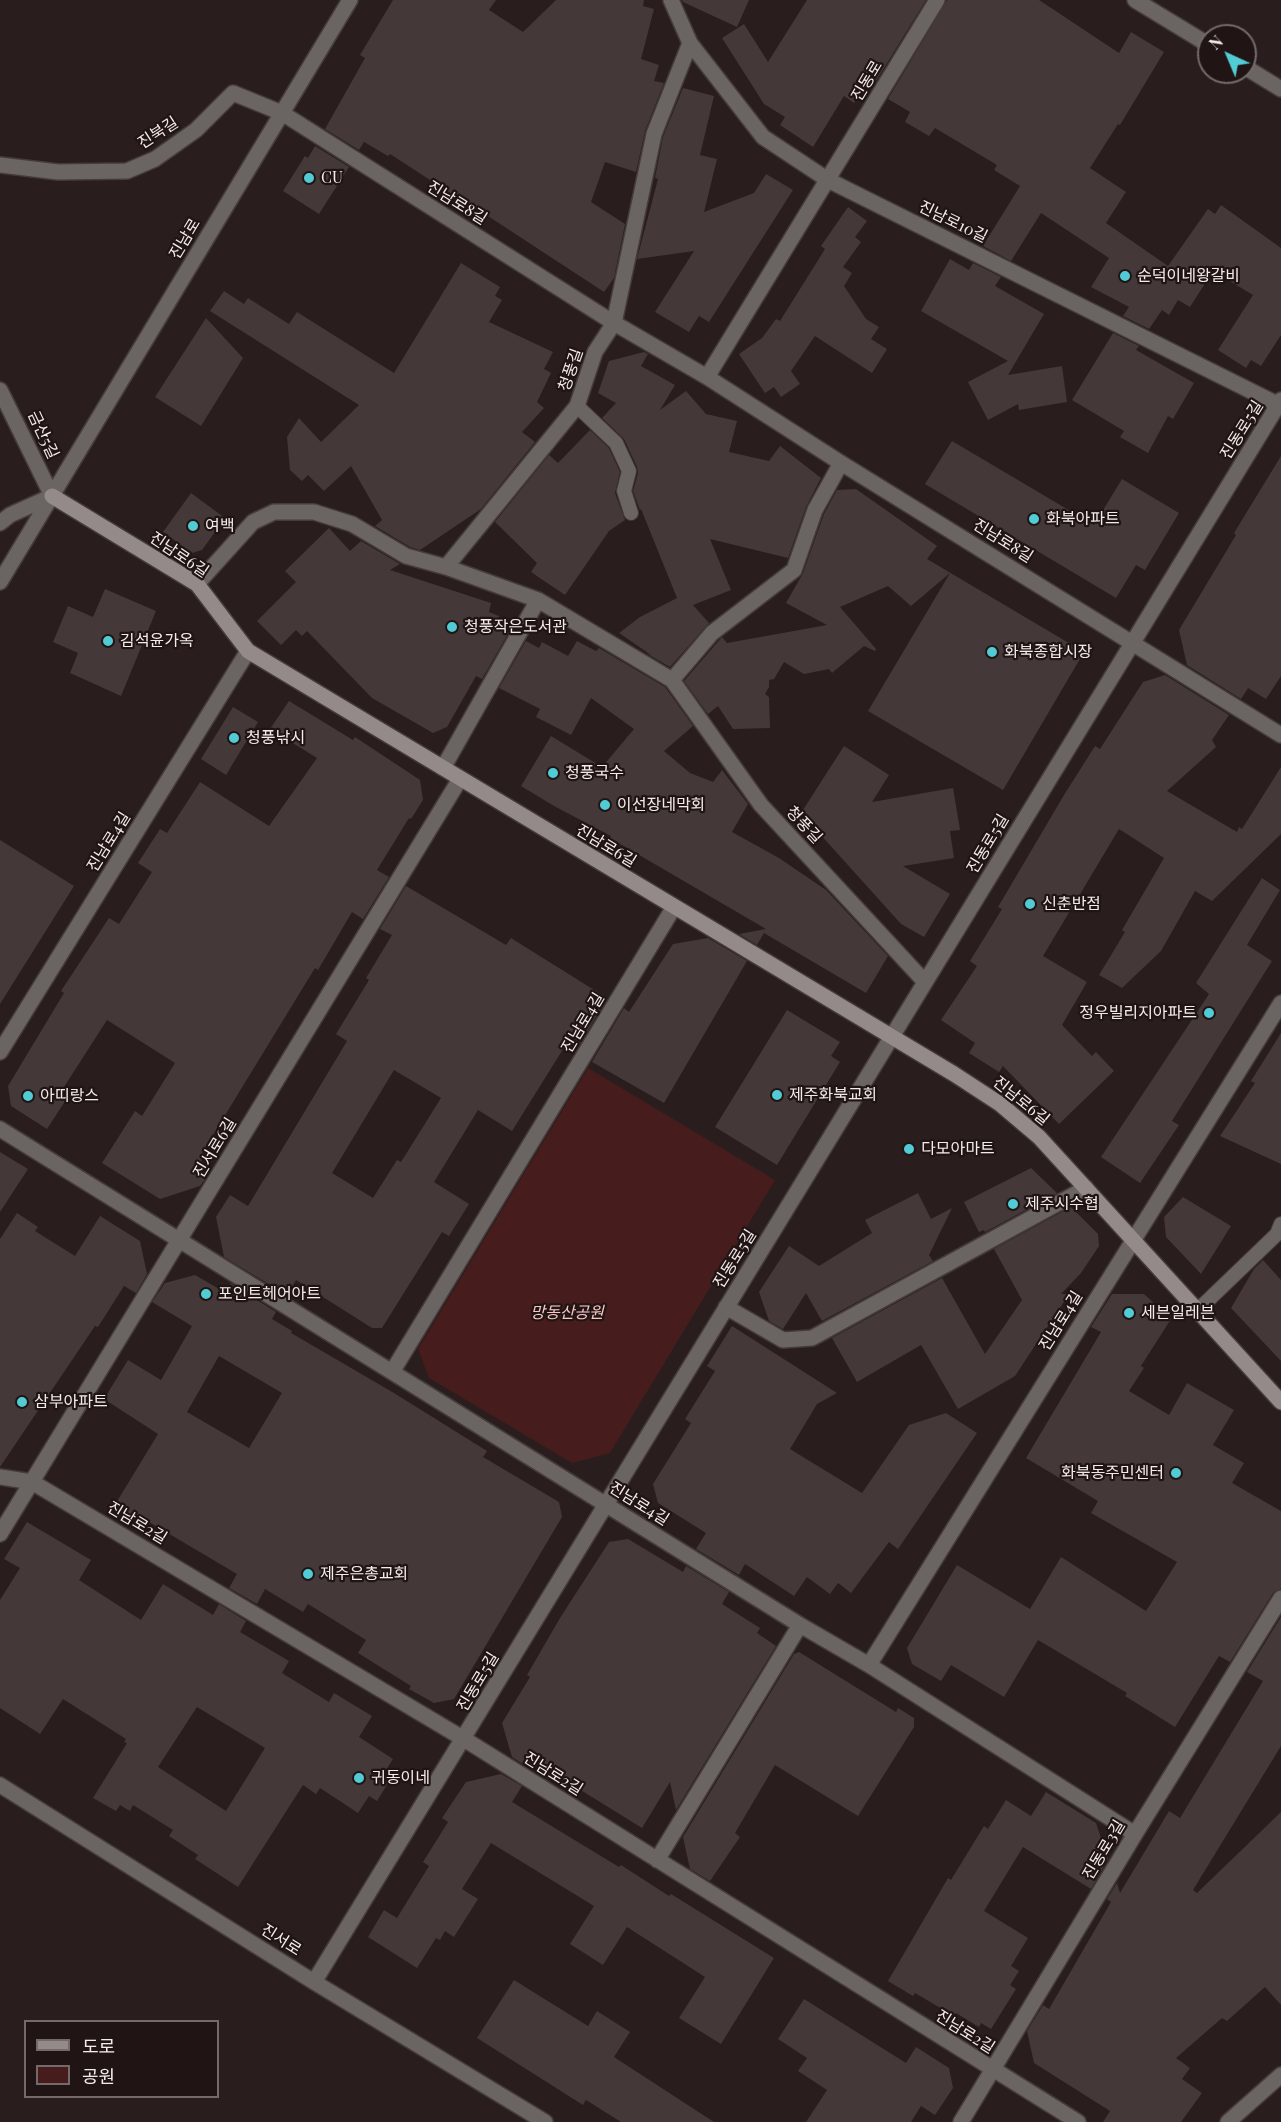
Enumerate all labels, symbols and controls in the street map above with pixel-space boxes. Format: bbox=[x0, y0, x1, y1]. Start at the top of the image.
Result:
north arrow bbox=[1197, 24, 1257, 84]
text: N bbox=[1204, 31, 1227, 54]
street label: 진동로 bbox=[847, 57, 887, 105]
street label: 진북길 bbox=[134, 113, 182, 153]
place label: CU bbox=[321, 168, 343, 188]
marker: CU bbox=[302, 171, 316, 185]
street label: 진남로8길 bbox=[423, 177, 491, 229]
street label: 진남로10길 bbox=[915, 197, 991, 247]
street label: 진남로 bbox=[165, 215, 205, 263]
place label: 순덕이네왕갈비 bbox=[1137, 266, 1240, 286]
marker: 순덕이네왕갈비 bbox=[1118, 269, 1132, 283]
street label: 청풍길 bbox=[555, 346, 587, 394]
street label: 진동로5길 bbox=[1216, 397, 1268, 463]
street label: 금산5길 bbox=[24, 408, 62, 462]
place label: 화북아파트 bbox=[1046, 509, 1120, 529]
marker: 화북아파트 bbox=[1027, 512, 1041, 526]
street label: 진남로8길 bbox=[969, 515, 1037, 567]
place label: 여백 bbox=[205, 516, 234, 536]
marker: 여백 bbox=[186, 519, 200, 533]
street label: 진남로6길 bbox=[146, 528, 212, 582]
place label: 청풍작은도서관 bbox=[464, 617, 567, 637]
marker: 청풍작은도서관 bbox=[445, 620, 459, 634]
place label: 김석윤가옥 bbox=[120, 631, 194, 651]
marker: 김석윤가옥 bbox=[101, 634, 115, 648]
place label: 화북종합시장 bbox=[1004, 642, 1092, 662]
marker: 화북종합시장 bbox=[985, 645, 999, 659]
place label: 청풍낚시 bbox=[246, 728, 305, 748]
marker: 청풍낚시 bbox=[227, 731, 241, 745]
place label: 청풍국수 bbox=[565, 763, 624, 783]
marker: 청풍국수 bbox=[546, 766, 560, 780]
place label: 이선장네막회 bbox=[617, 795, 705, 815]
marker: 이선장네막회 bbox=[598, 798, 612, 812]
street label: 청풍길 bbox=[782, 802, 826, 848]
street label: 진남로4길 bbox=[83, 809, 135, 875]
street label: 진동로5길 bbox=[963, 811, 1013, 877]
street label: 진남로6길 bbox=[572, 820, 640, 872]
place label: 신춘반점 bbox=[1042, 894, 1101, 914]
marker: 신춘반점 bbox=[1023, 897, 1037, 911]
street label: 진남로4길 bbox=[558, 989, 608, 1057]
place label: 정우빌리지아파트 bbox=[1079, 1003, 1197, 1023]
marker: 정우빌리지아파트 bbox=[1202, 1006, 1216, 1020]
street label: 진남로6길 bbox=[989, 1072, 1053, 1130]
place label: 제주화북교회 bbox=[789, 1085, 877, 1105]
place label: 아띠랑스 bbox=[40, 1086, 99, 1106]
marker: 제주화북교회 bbox=[770, 1088, 784, 1102]
marker: 아띠랑스 bbox=[21, 1089, 35, 1103]
street label: 진서로6길 bbox=[189, 1114, 241, 1182]
place label: 다모아마트 bbox=[921, 1139, 995, 1159]
marker: 다모아마트 bbox=[902, 1142, 916, 1156]
place label: 제주시수협 bbox=[1025, 1194, 1099, 1214]
marker: 제주시수협 bbox=[1006, 1197, 1020, 1211]
street label: 진동로5길 bbox=[709, 1226, 761, 1292]
place label: 포인트헤어아트 bbox=[218, 1284, 321, 1304]
marker: 포인트헤어아트 bbox=[199, 1287, 213, 1301]
street label: 진남로4길 bbox=[1035, 1288, 1087, 1354]
park label: 망동산공원 bbox=[530, 1303, 604, 1323]
place label: 세븐일레븐 bbox=[1141, 1303, 1215, 1323]
marker: 세븐일레븐 bbox=[1122, 1306, 1136, 1320]
place label: 삼부아파트 bbox=[34, 1392, 108, 1412]
marker: 삼부아파트 bbox=[15, 1395, 29, 1409]
place label: 화북동주민센터 bbox=[1061, 1463, 1164, 1483]
marker: 화북동주민센터 bbox=[1169, 1466, 1183, 1480]
street label: 진남로4길 bbox=[606, 1478, 672, 1530]
street label: 진남로2길 bbox=[104, 1498, 170, 1548]
place label: 제주은총교회 bbox=[320, 1564, 408, 1584]
marker: 제주은총교회 bbox=[301, 1567, 315, 1581]
street label: 진동로5길 bbox=[453, 1649, 503, 1715]
street label: 진남로2길 bbox=[520, 1748, 586, 1800]
place label: 귀동이네 bbox=[371, 1768, 430, 1788]
marker: 귀동이네 bbox=[352, 1771, 366, 1785]
street label: 진동로3길 bbox=[1079, 1817, 1129, 1883]
street label: 진서로 bbox=[257, 1920, 305, 1960]
street label: 진남로2길 bbox=[932, 2006, 998, 2058]
legend bbox=[24, 2020, 219, 2098]
text: 도로 bbox=[82, 2034, 115, 2058]
text: 공원 bbox=[82, 2064, 115, 2088]

